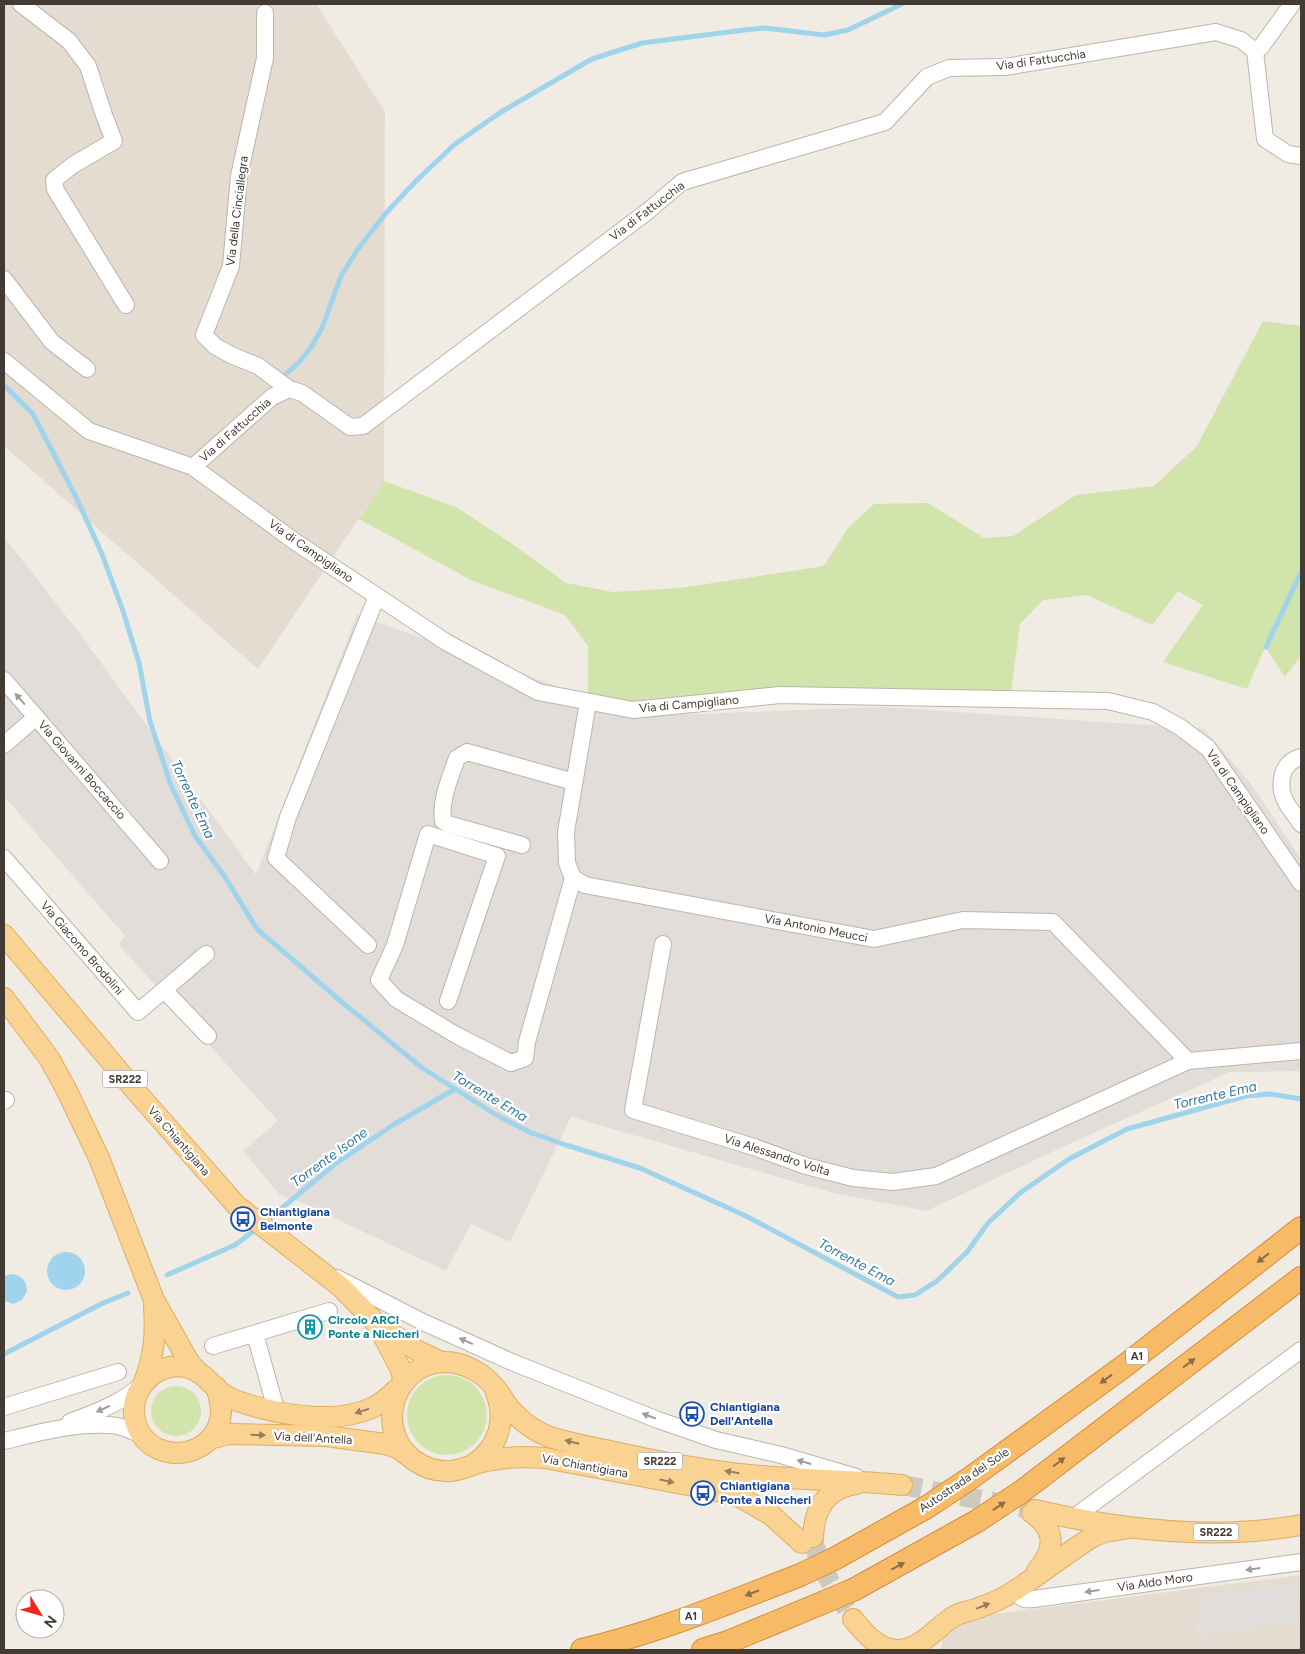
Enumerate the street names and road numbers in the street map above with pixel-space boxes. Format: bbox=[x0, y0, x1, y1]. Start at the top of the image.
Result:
street label: Via di Fattucchia bbox=[996, 47, 1086, 73]
street label: Via della Cinciallegra bbox=[223, 155, 251, 267]
street label: Via di Fattucchia bbox=[607, 178, 687, 244]
street label: Via di Fattucchia bbox=[196, 395, 274, 465]
street label: Via di Campigliano bbox=[266, 517, 356, 585]
street label: Via di Campigliano bbox=[639, 693, 739, 715]
street label: Via Giovanni Boccaccio bbox=[35, 718, 129, 822]
street label: Via di Campigliano bbox=[1204, 747, 1272, 837]
street label: Via Giacomo Brodolini bbox=[38, 898, 126, 998]
street label: Via Antonio Meucci bbox=[763, 911, 869, 945]
road number: SR222 bbox=[102, 1070, 148, 1088]
street label: Via Chiantigiana bbox=[145, 1103, 213, 1179]
street label: Via Alessandro Volta bbox=[722, 1131, 832, 1179]
road number: A1 bbox=[1126, 1348, 1148, 1364]
street label: Via dell'Antella bbox=[273, 1429, 353, 1447]
street label: Autostrada del Sole bbox=[916, 1444, 1012, 1515]
street label: Via Chiantigiana bbox=[541, 1452, 629, 1480]
road number: SR222 bbox=[638, 1452, 682, 1470]
road number: SR222 bbox=[1194, 1524, 1238, 1540]
street label: Via Aldo Moro bbox=[1116, 1570, 1194, 1594]
road number: A1 bbox=[680, 1608, 702, 1624]

